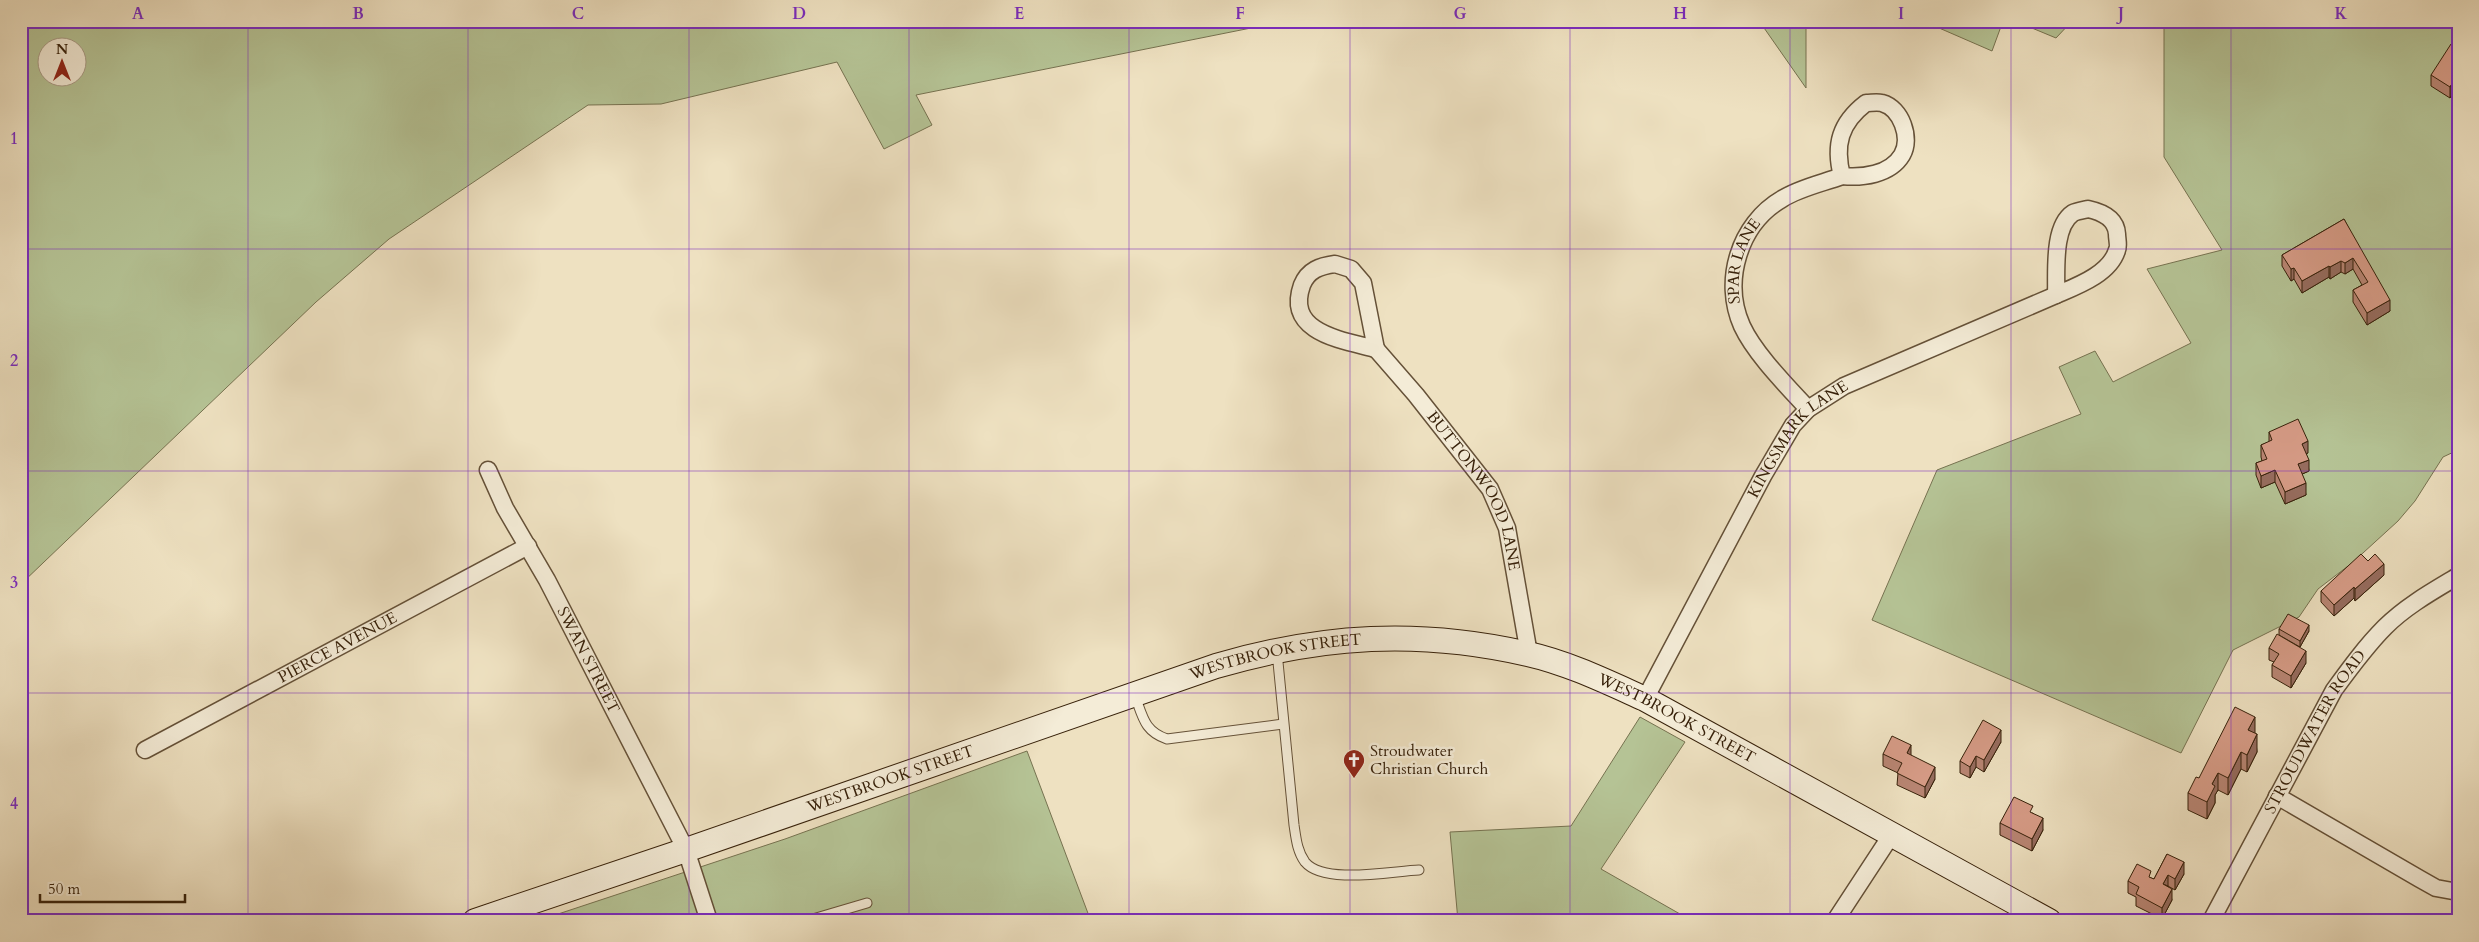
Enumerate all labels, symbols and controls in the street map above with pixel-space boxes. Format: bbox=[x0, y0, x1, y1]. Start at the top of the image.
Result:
text: A bbox=[132, 3, 144, 25]
text: B bbox=[352, 3, 364, 25]
text: C bbox=[572, 3, 584, 25]
text: D bbox=[792, 3, 806, 25]
text: E bbox=[1014, 3, 1024, 25]
text: F bbox=[1235, 3, 1245, 25]
text: G bbox=[1453, 3, 1467, 25]
text: H bbox=[1673, 3, 1687, 25]
text: I bbox=[1898, 3, 1904, 25]
text: J bbox=[2116, 3, 2124, 25]
text: K bbox=[2335, 3, 2348, 25]
north arrow bbox=[38, 38, 88, 88]
text: N bbox=[56, 40, 68, 59]
text: 1 bbox=[10, 128, 18, 150]
street label: SPAR LANE bbox=[1723, 214, 1766, 305]
text: 2 bbox=[10, 350, 18, 372]
street label: KINGSMARK LANE bbox=[1742, 375, 1852, 502]
street label: BUTTONWOOD LANE bbox=[1422, 406, 1525, 572]
text: 3 bbox=[10, 572, 18, 594]
street label: SWAN STREET bbox=[552, 603, 625, 717]
street label: PIERCE AVENUE bbox=[274, 607, 401, 688]
street label: WESTBROOK STREET bbox=[1186, 628, 1362, 686]
street label: STROUDWATER ROAD bbox=[2259, 645, 2371, 818]
street label: WESTBROOK STREET bbox=[1593, 668, 1760, 769]
street label: WESTBROOK STREET bbox=[803, 740, 977, 819]
place label: Stroudwater Christian Church bbox=[1370, 740, 1488, 780]
church icon: Stroudwater Christian Church bbox=[1342, 748, 1366, 779]
text: 4 bbox=[10, 793, 18, 815]
scale bar bbox=[40, 872, 185, 904]
text: 50 m bbox=[48, 879, 80, 899]

